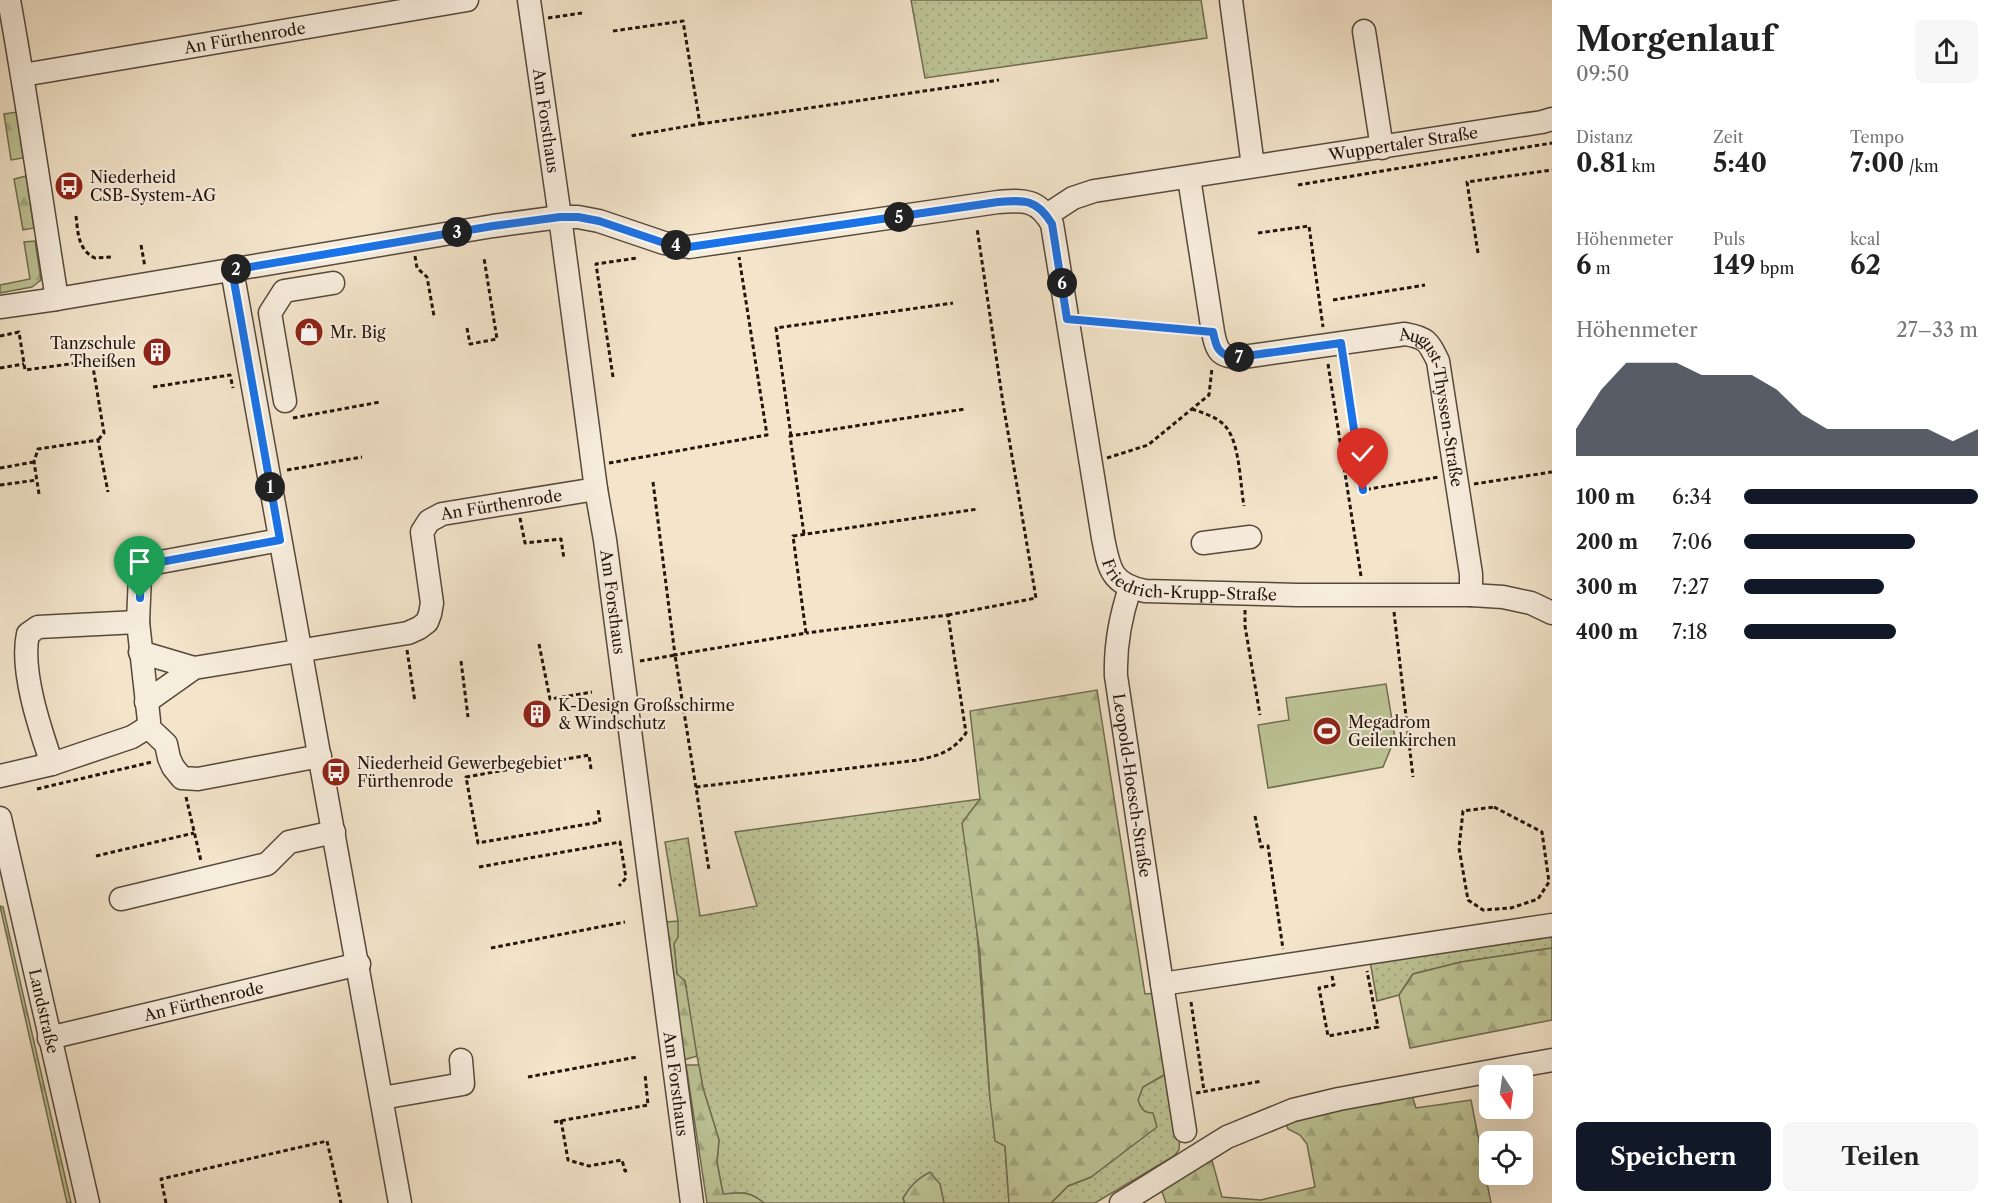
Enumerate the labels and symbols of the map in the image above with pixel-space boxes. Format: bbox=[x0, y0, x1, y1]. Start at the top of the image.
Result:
street label: An Fürthenrode bbox=[182, 17, 307, 58]
street label: Am Forsthaus bbox=[529, 66, 564, 174]
street label: Wuppertaler Straße bbox=[1326, 122, 1479, 165]
place label: Niederheid CSB-System-AG bbox=[90, 167, 216, 205]
bus stop icon: Niederheid CSB-System-AG bbox=[53, 170, 85, 202]
pin: 5 bbox=[884, 202, 914, 232]
pin: 3 bbox=[442, 217, 472, 247]
pin: 4 bbox=[661, 230, 691, 260]
pin: 2 bbox=[221, 254, 251, 284]
pin: 6 bbox=[1047, 268, 1077, 298]
shop icon: Mr. Big bbox=[293, 316, 325, 348]
place label: Mr. Big bbox=[330, 322, 386, 342]
street label: August-Thyssen-Straße bbox=[1396, 323, 1467, 488]
place label: Tanzschule Theißen bbox=[50, 333, 136, 371]
building icon: Tanzschule Theißen bbox=[141, 336, 173, 368]
pin: 7 bbox=[1224, 342, 1254, 372]
pin bbox=[1337, 428, 1388, 490]
pin: 1 bbox=[255, 472, 285, 502]
street label: An Fürthenrode bbox=[438, 485, 563, 524]
pin bbox=[114, 536, 165, 598]
street label: Am Forsthaus bbox=[596, 548, 630, 656]
street label: Friedrich-Krupp-Straße bbox=[1098, 556, 1277, 604]
street label: Leopold-Hoesch-Straße bbox=[1109, 692, 1156, 879]
place label: K-Design Großschirme & Windschutz bbox=[558, 695, 735, 733]
building icon: K-Design Großschirme & Windschutz bbox=[521, 698, 553, 730]
place label: Megadrom Geilenkirchen bbox=[1348, 712, 1457, 750]
sports icon: Megadrom Geilenkirchen bbox=[1311, 715, 1343, 747]
place label: Niederheid Gewerbegebiet Fürthenrode bbox=[357, 753, 563, 791]
bus stop icon: Niederheid Gewerbegebiet Fürthenrode bbox=[320, 756, 352, 788]
street label: Landstraße bbox=[25, 967, 64, 1055]
street label: An Fürthenrode bbox=[141, 977, 266, 1025]
street label: Am Forsthaus bbox=[659, 1030, 693, 1137]
north arrow bbox=[1479, 1065, 1533, 1119]

